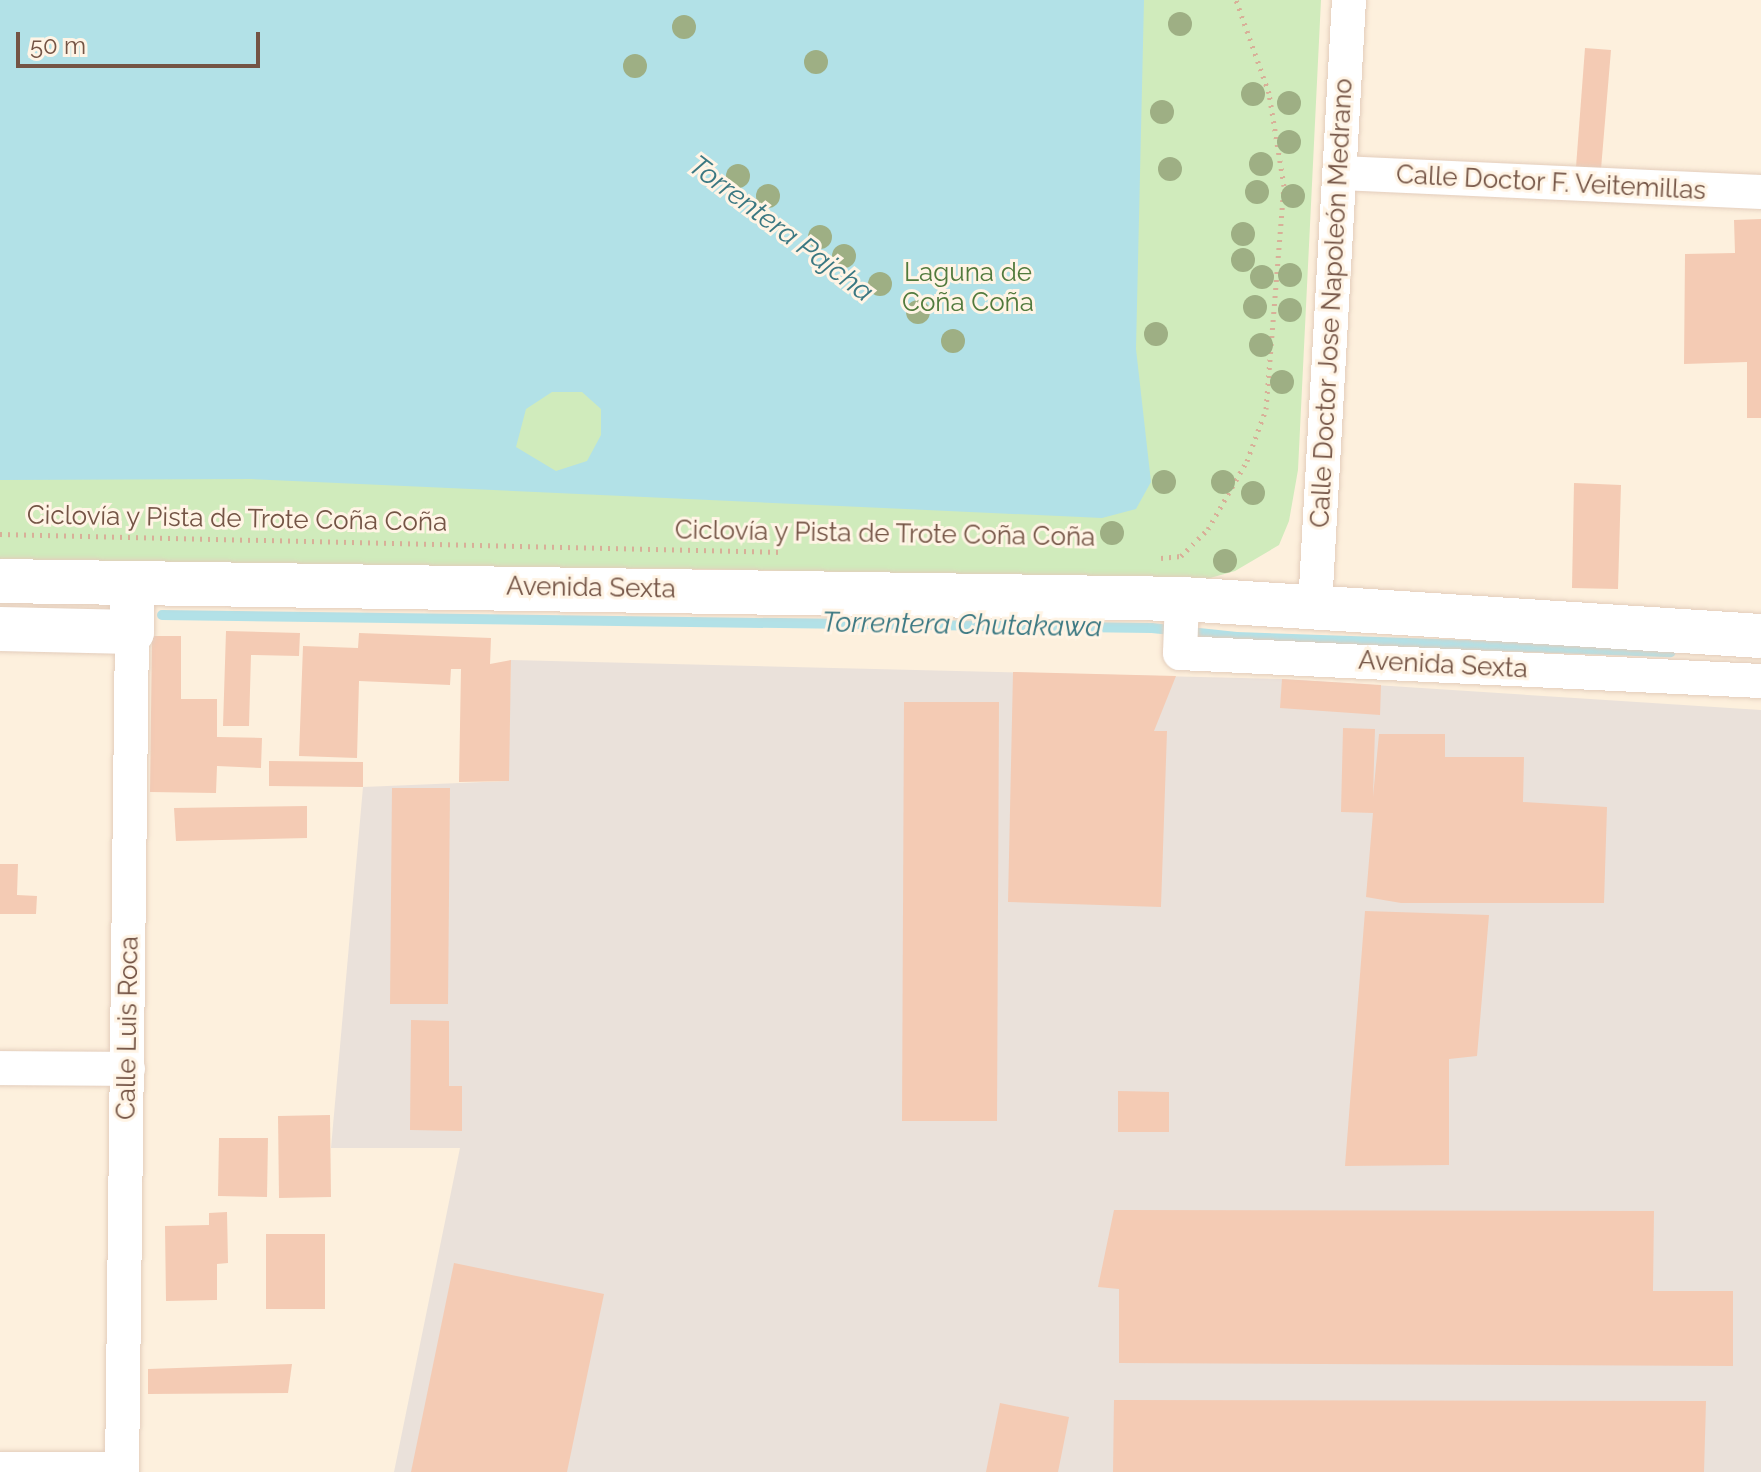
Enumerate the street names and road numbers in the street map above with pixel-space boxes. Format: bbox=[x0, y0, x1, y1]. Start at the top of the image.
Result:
street label: Calle Doctor Jose Napoleón Medrano bbox=[1305, 77, 1359, 529]
street label: Calle Doctor F. Veitemillas bbox=[1395, 159, 1707, 207]
street label: Ciclovía y Pista de Trote Coña Coña bbox=[25, 500, 449, 538]
street label: Ciclovía y Pista de Trote Coña Coña bbox=[673, 515, 1097, 553]
street label: Avenida Sexta bbox=[506, 571, 676, 605]
street label: Avenida Sexta bbox=[1357, 645, 1529, 685]
street label: Calle Luis Roca bbox=[111, 936, 145, 1120]

